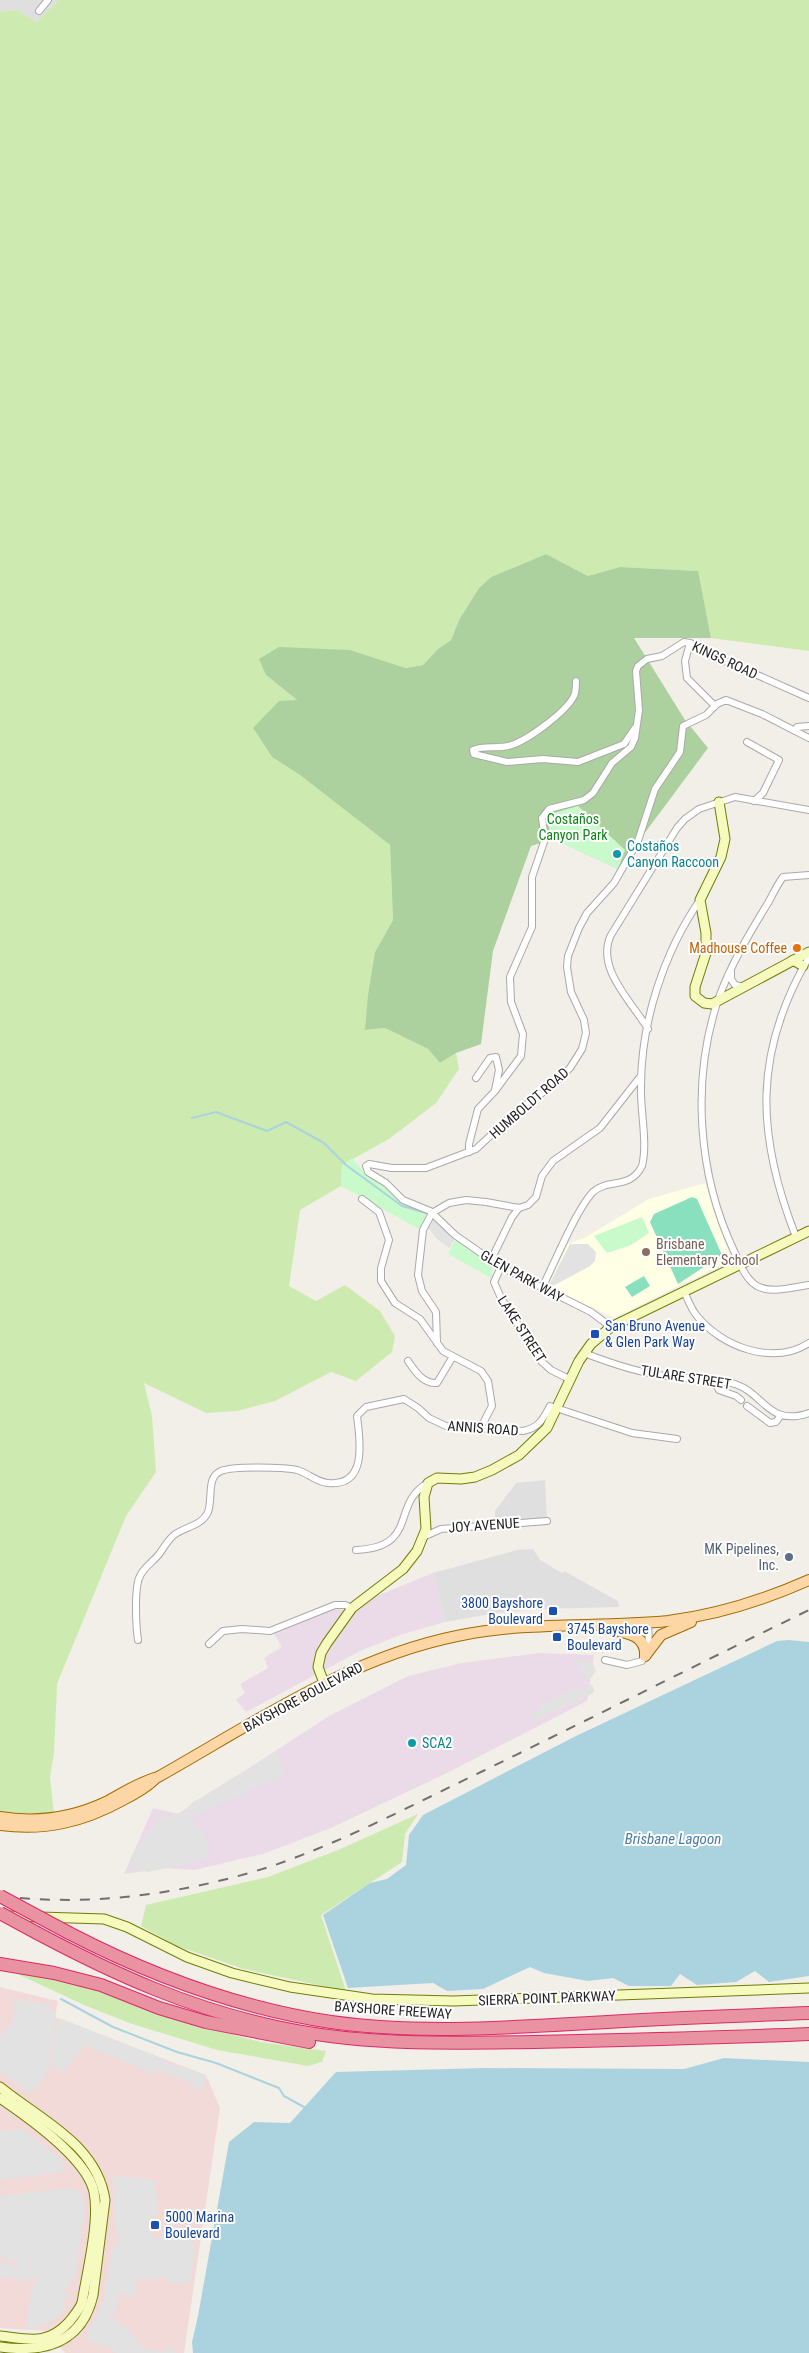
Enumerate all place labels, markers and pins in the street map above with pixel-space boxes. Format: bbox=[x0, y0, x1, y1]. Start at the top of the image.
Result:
place label: Costaños Canyon Raccoon bbox=[627, 838, 719, 870]
marker: Costaños Canyon Raccoon bbox=[611, 848, 623, 860]
place label: Madhouse Coffee bbox=[689, 940, 787, 956]
marker: Madhouse Coffee bbox=[791, 942, 803, 954]
place label: Brisbane Elementary School bbox=[656, 1236, 759, 1268]
marker: Brisbane Elementary School bbox=[640, 1246, 652, 1258]
place label: San Bruno Avenue & Glen Park Way bbox=[605, 1318, 705, 1350]
marker: San Bruno Avenue & Glen Park Way bbox=[589, 1328, 601, 1340]
place label: MK Pipelines, Inc. bbox=[704, 1541, 779, 1573]
marker: MK Pipelines, Inc. bbox=[783, 1551, 795, 1563]
place label: 3800 Bayshore Boulevard bbox=[461, 1595, 543, 1627]
marker: 3800 Bayshore Boulevard bbox=[547, 1605, 559, 1617]
place label: 3745 Bayshore Boulevard bbox=[567, 1621, 649, 1653]
marker: 3745 Bayshore Boulevard bbox=[551, 1631, 563, 1643]
place label: SCA2 bbox=[422, 1735, 452, 1751]
marker: SCA2 bbox=[406, 1737, 418, 1749]
place label: 5000 Marina Boulevard bbox=[165, 2209, 234, 2241]
marker: 5000 Marina Boulevard bbox=[149, 2219, 161, 2231]

